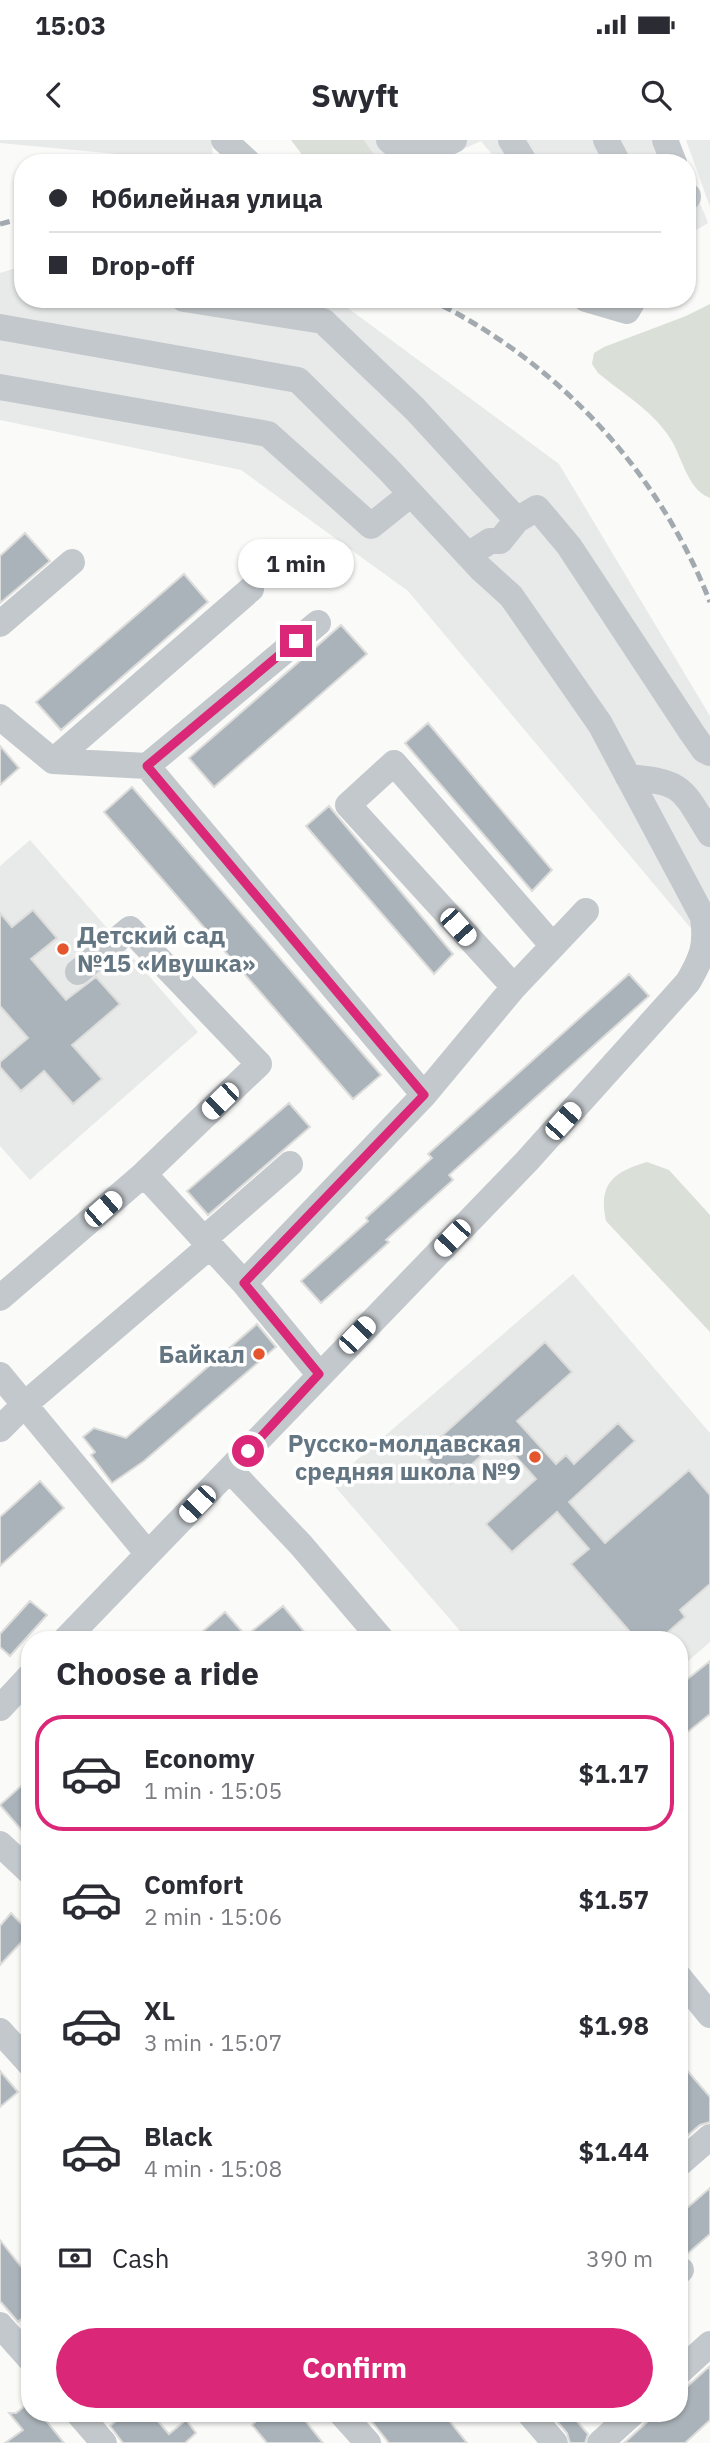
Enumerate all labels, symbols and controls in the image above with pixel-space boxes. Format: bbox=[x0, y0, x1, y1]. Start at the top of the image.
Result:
text: 15:03 bbox=[35, 8, 106, 42]
text: Swyft bbox=[311, 74, 399, 116]
icon: back bbox=[35, 76, 73, 114]
icon: search bbox=[637, 76, 675, 114]
text: Юбилейная улица bbox=[91, 181, 323, 215]
text: Drop-off bbox=[91, 248, 194, 282]
callout: 1 min bbox=[238, 540, 354, 588]
text: 1 min bbox=[266, 548, 326, 578]
route end bbox=[280, 625, 312, 657]
car bbox=[437, 904, 480, 950]
place label: Детский сад №15 «Ивушка» bbox=[77, 919, 255, 979]
marker: Детский сад №15 «Ивушка» bbox=[55, 941, 71, 957]
car bbox=[198, 1079, 243, 1123]
car bbox=[542, 1098, 585, 1144]
car bbox=[81, 1187, 126, 1231]
car bbox=[430, 1216, 475, 1260]
car bbox=[335, 1313, 380, 1357]
place label: Байкал bbox=[159, 1338, 245, 1370]
marker: Байкал bbox=[251, 1346, 267, 1362]
place label: Русско-молдавская средняя школа №9 bbox=[288, 1427, 521, 1487]
route start bbox=[232, 1435, 264, 1467]
marker: Русско-молдавская средняя школа №9 bbox=[527, 1449, 543, 1465]
car bbox=[175, 1482, 220, 1526]
text: Choose a ride bbox=[56, 1652, 259, 1694]
text: Economy bbox=[144, 1741, 255, 1775]
icon: car bbox=[60, 1742, 123, 1805]
text: $1.17 bbox=[579, 1756, 649, 1790]
text: 1 min · 15:05 bbox=[144, 1775, 282, 1805]
text: Comfort bbox=[144, 1867, 243, 1901]
icon: car bbox=[60, 1868, 123, 1931]
text: $1.57 bbox=[579, 1882, 649, 1916]
text: 2 min · 15:06 bbox=[144, 1901, 282, 1931]
text: XL bbox=[144, 1993, 175, 2027]
icon: car bbox=[60, 1994, 123, 2057]
text: $1.98 bbox=[579, 2008, 649, 2042]
text: 3 min · 15:07 bbox=[144, 2027, 282, 2057]
text: Black bbox=[144, 2119, 212, 2153]
icon: car bbox=[60, 2120, 123, 2183]
text: $1.44 bbox=[579, 2134, 649, 2168]
text: 4 min · 15:08 bbox=[144, 2153, 282, 2183]
icon: cash bbox=[56, 2239, 94, 2277]
text: Cash bbox=[112, 2241, 169, 2275]
text: 390 m bbox=[586, 2243, 653, 2273]
button: Confirm bbox=[56, 2328, 653, 2408]

